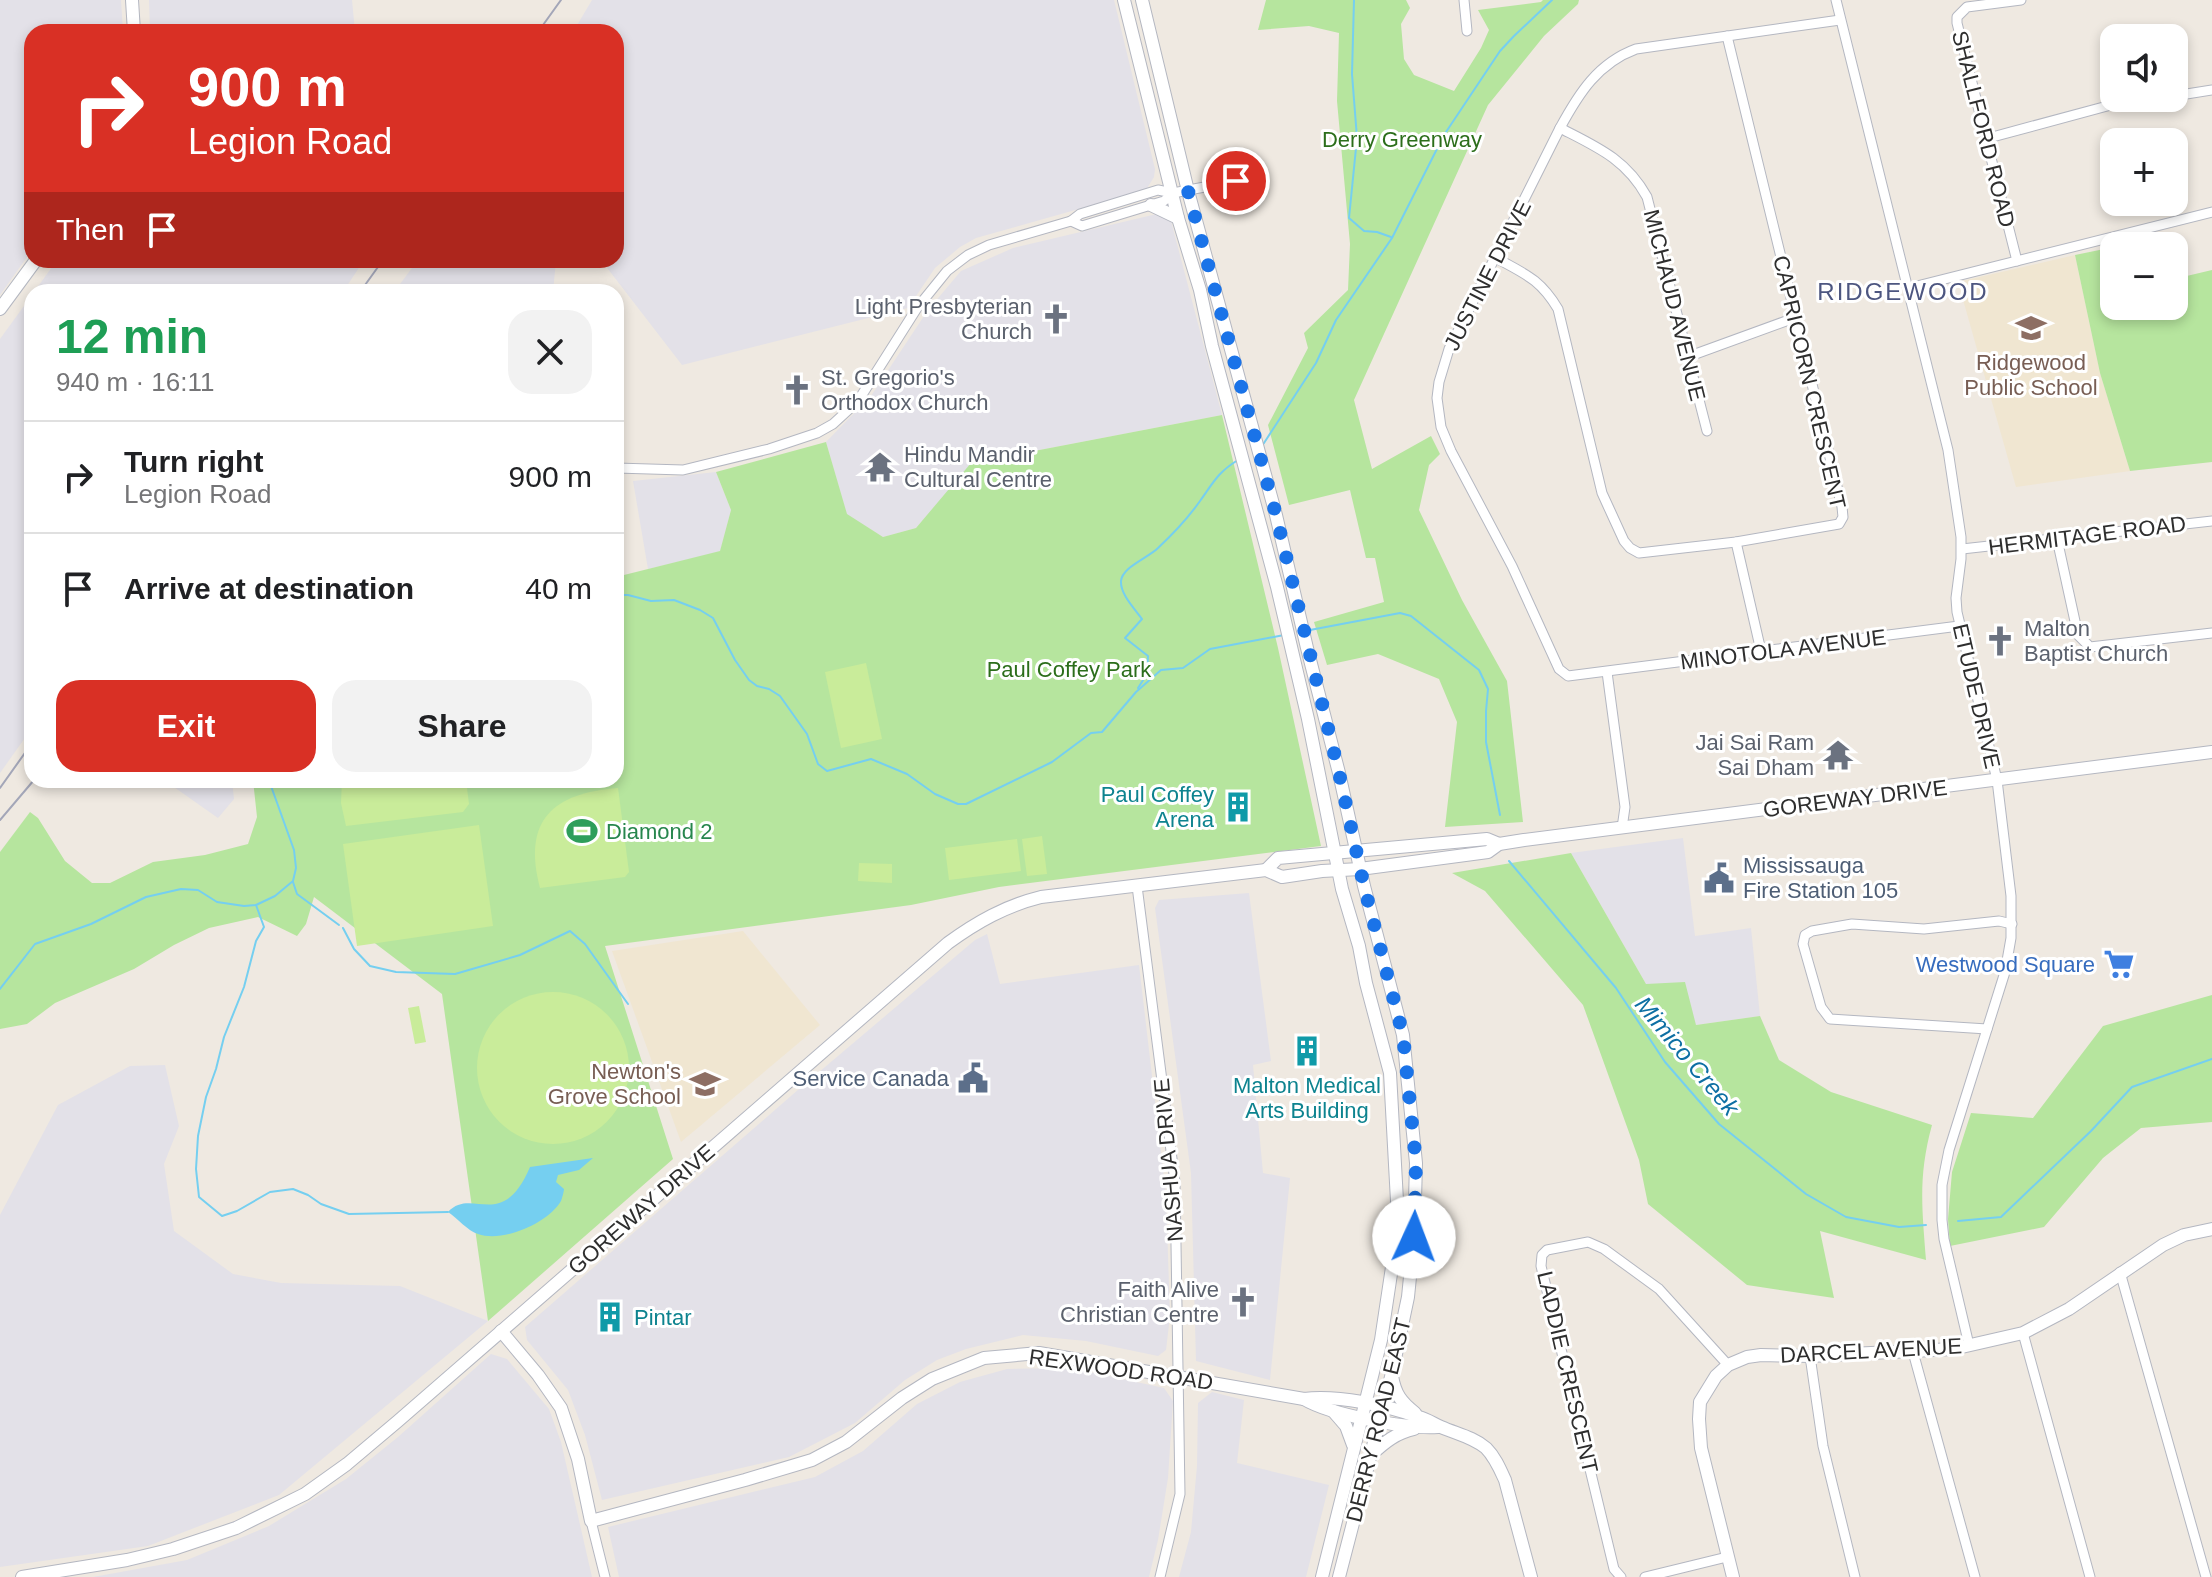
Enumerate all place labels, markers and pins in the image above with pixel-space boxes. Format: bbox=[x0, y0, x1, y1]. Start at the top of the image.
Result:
pin bbox=[1202, 147, 1270, 215]
place label: Light Presbyterian Church bbox=[855, 294, 1032, 344]
church icon: Light Presbyterian Church bbox=[1039, 302, 1073, 336]
school or university icon: Ridgewood Public School bbox=[2014, 311, 2048, 345]
place label: Ridgewood Public School bbox=[1964, 350, 2098, 400]
place label: St. Gregorio's Orthodox Church bbox=[821, 365, 989, 415]
church icon: St. Gregorio's Orthodox Church bbox=[780, 373, 814, 407]
place label: Hindu Mandir Cultural Centre bbox=[904, 442, 1052, 492]
temple icon: Hindu Mandir Cultural Centre bbox=[863, 450, 897, 484]
place label: Malton Baptist Church bbox=[2024, 616, 2168, 666]
church icon: Malton Baptist Church bbox=[1983, 624, 2017, 658]
place label: Jai Sai Ram Sai Dham bbox=[1695, 730, 1814, 780]
temple icon: Jai Sai Ram Sai Dham bbox=[1821, 738, 1855, 772]
place label: Paul Coffey Arena bbox=[1101, 782, 1215, 832]
building icon: Paul Coffey Arena bbox=[1221, 790, 1255, 824]
sports icon: Diamond 2 bbox=[565, 814, 599, 848]
place label: Diamond 2 bbox=[606, 819, 712, 844]
place label: Mississauga Fire Station 105 bbox=[1743, 853, 1898, 903]
public building icon: Mississauga Fire Station 105 bbox=[1702, 861, 1736, 895]
supermarket icon: Westwood Square bbox=[2102, 947, 2136, 981]
place label: Westwood Square bbox=[1916, 952, 2095, 977]
building icon: Malton Medical Arts Building bbox=[1290, 1034, 1324, 1068]
place label: Newton's Grove School bbox=[548, 1059, 681, 1109]
public building icon: Service Canada bbox=[956, 1061, 990, 1095]
place label: Service Canada bbox=[792, 1066, 950, 1091]
school or university icon: Newton's Grove School bbox=[688, 1067, 722, 1101]
place label: Malton Medical Arts Building bbox=[1233, 1073, 1381, 1123]
place label: Faith Alive Christian Centre bbox=[1060, 1277, 1219, 1327]
church icon: Faith Alive Christian Centre bbox=[1226, 1285, 1260, 1319]
building icon: Pintar bbox=[593, 1300, 627, 1334]
place label: Pintar bbox=[634, 1305, 691, 1330]

